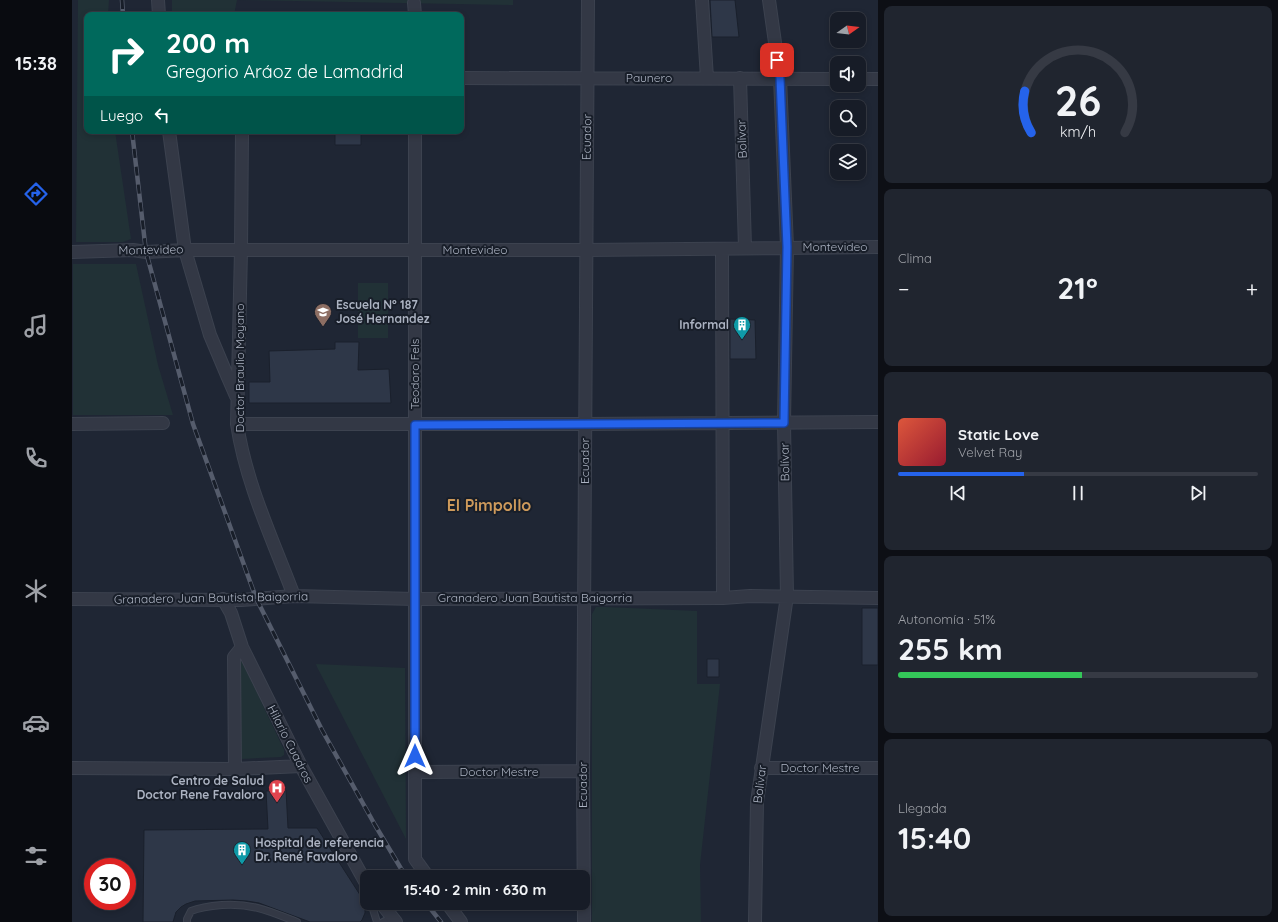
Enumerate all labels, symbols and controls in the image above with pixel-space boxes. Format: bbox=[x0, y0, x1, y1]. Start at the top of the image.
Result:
north arrow bbox=[830, 12, 866, 48]
map controls bbox=[830, 12, 866, 180]
text: 200 m bbox=[166, 25, 250, 60]
icon: right bbox=[100, 28, 152, 80]
pin bbox=[760, 43, 794, 77]
icon: arrive bbox=[766, 49, 788, 71]
text: 15:38 bbox=[15, 52, 57, 75]
button: sound bbox=[830, 56, 866, 92]
text: Gregorio Aráoz de Lamadrid bbox=[166, 60, 403, 83]
street label: Paunero bbox=[626, 70, 672, 85]
text: 26 bbox=[1055, 73, 1101, 125]
button: search bbox=[830, 100, 866, 136]
icon: left bbox=[151, 104, 173, 126]
text: Luego bbox=[100, 106, 143, 125]
street label: Ecuador bbox=[579, 113, 594, 160]
street label: Bolívar bbox=[733, 119, 750, 159]
text: km/h bbox=[1060, 122, 1096, 140]
button: layers bbox=[830, 144, 866, 180]
icon: directions bbox=[22, 180, 50, 208]
street label: Montevideo bbox=[802, 239, 868, 254]
street label: Montevideo bbox=[118, 241, 184, 258]
street label: Montevideo bbox=[442, 242, 508, 257]
text: Clima bbox=[898, 250, 932, 266]
text: 21° bbox=[1057, 269, 1098, 307]
text: − bbox=[898, 275, 909, 303]
text: + bbox=[1246, 275, 1258, 303]
place label: Escuela N° 187 José Hernandez bbox=[336, 297, 430, 326]
school or university icon: Escuela N° 187 José Hernandez bbox=[313, 302, 333, 327]
street label: Doctor Braulio Moyano bbox=[232, 304, 247, 432]
icon: music bbox=[22, 312, 50, 340]
building icon: Informal bbox=[732, 315, 752, 340]
place label: Informal bbox=[679, 317, 729, 332]
street label: Teodoro Fels bbox=[407, 338, 422, 410]
text: Static Love bbox=[958, 425, 1039, 444]
street label: Ecuador bbox=[577, 438, 592, 484]
street label: Bolívar bbox=[777, 442, 792, 481]
icon: phone bbox=[22, 444, 50, 472]
text: Velvet Ray bbox=[958, 444, 1023, 460]
icon: previous bbox=[947, 482, 969, 504]
icon: pause bbox=[1067, 482, 1089, 504]
icon: next bbox=[1187, 482, 1209, 504]
district label: El Pimpollo bbox=[447, 495, 531, 515]
icon: climate bbox=[22, 577, 50, 605]
street label: Granadero Juan Bautista Baigorria bbox=[114, 588, 308, 607]
street label: Granadero Juan Bautista Baigorria bbox=[438, 590, 632, 605]
text: Autonomía · 51% bbox=[898, 611, 995, 627]
text: 255 km bbox=[898, 630, 1003, 668]
street label: Hilario Cuadros bbox=[264, 702, 317, 786]
icon: car bbox=[22, 709, 50, 737]
position arrow bbox=[394, 735, 436, 777]
street label: Doctor Mestre bbox=[781, 760, 860, 775]
street label: Ecuador bbox=[575, 762, 590, 808]
street label: Bolívar bbox=[750, 763, 769, 804]
street label: Doctor Mestre bbox=[460, 764, 539, 779]
place label: Centro de Salud Doctor Rene Favaloro bbox=[137, 773, 265, 802]
hospital icon: Centro de Salud Doctor Rene Favaloro bbox=[267, 778, 287, 803]
text: Llegada bbox=[898, 800, 947, 816]
text: 15:40 bbox=[898, 819, 971, 857]
place label: Hospital de referencia Dr. René Favaloro bbox=[255, 835, 384, 864]
building icon: Hospital de referencia Dr. René Favaloro bbox=[232, 840, 252, 865]
icon: filters bbox=[22, 842, 50, 870]
speed limit sign: 30 bbox=[84, 858, 136, 910]
text: 15:40 · 2 min · 630 m bbox=[404, 880, 546, 899]

